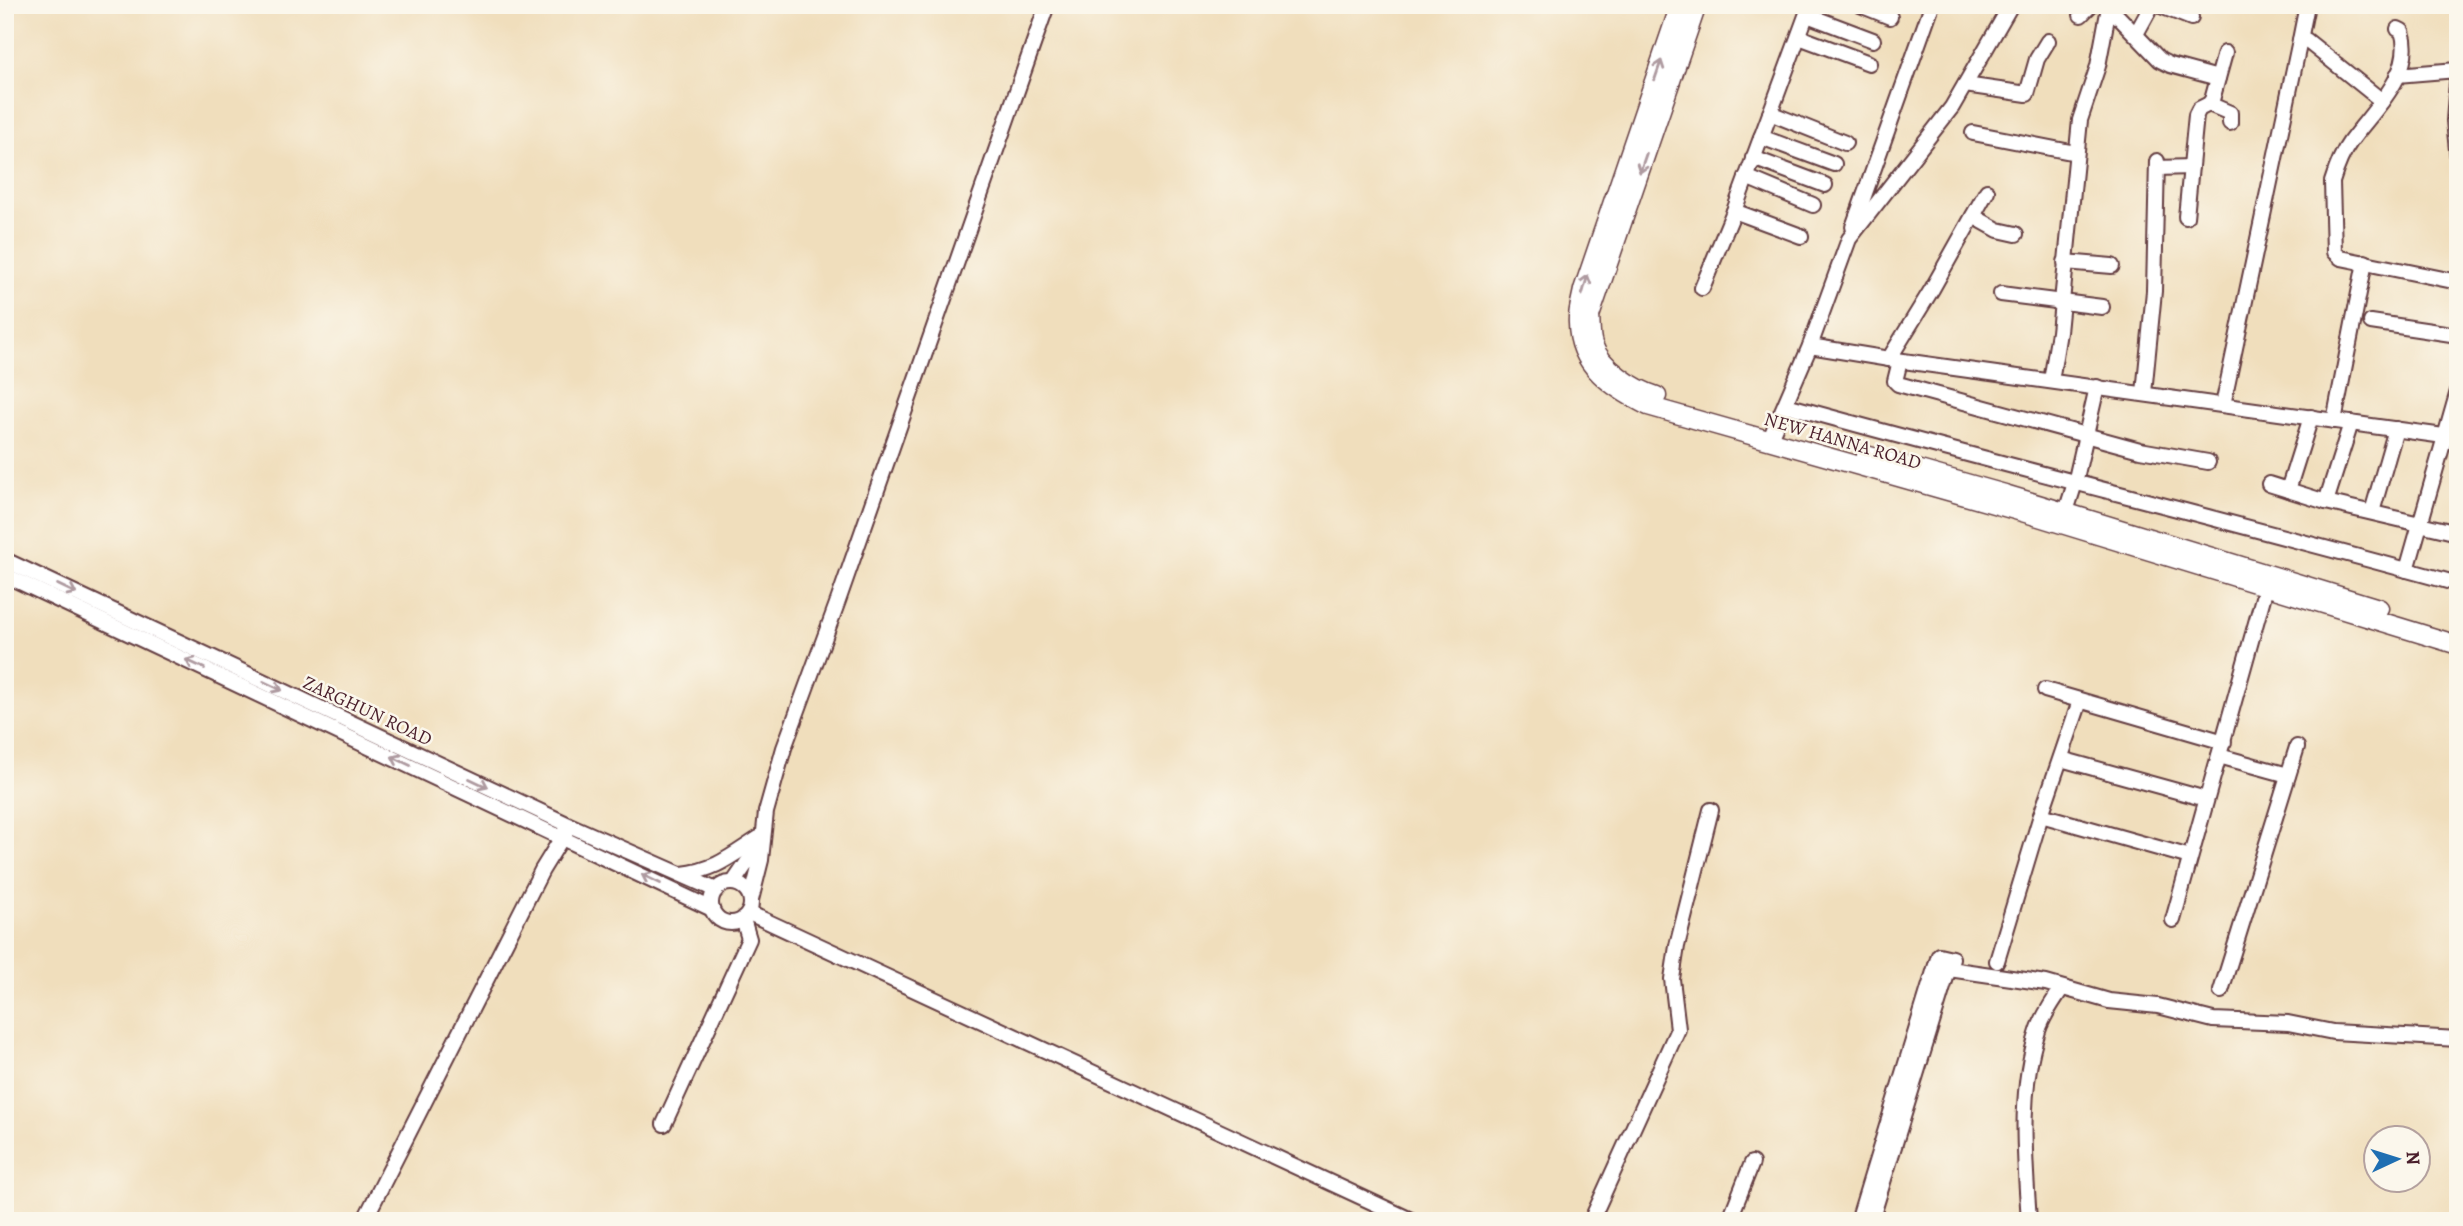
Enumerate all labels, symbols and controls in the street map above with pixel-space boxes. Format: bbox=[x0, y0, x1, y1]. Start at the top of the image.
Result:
one-way arrow bbox=[1653, 59, 1665, 81]
one-way arrow bbox=[1636, 151, 1648, 173]
one-way arrow bbox=[1579, 274, 1592, 296]
street label: NEW HANNA ROAD bbox=[1761, 406, 1924, 476]
one-way arrow bbox=[56, 583, 77, 596]
one-way arrow bbox=[185, 657, 206, 670]
street label: ZARGHUN ROAD bbox=[299, 670, 436, 752]
one-way arrow bbox=[262, 681, 283, 694]
one-way arrow bbox=[391, 754, 412, 767]
one-way arrow bbox=[468, 776, 489, 790]
one-way arrow bbox=[641, 872, 662, 886]
north arrow bbox=[2362, 1124, 2432, 1194]
text: N bbox=[2400, 1150, 2426, 1166]

